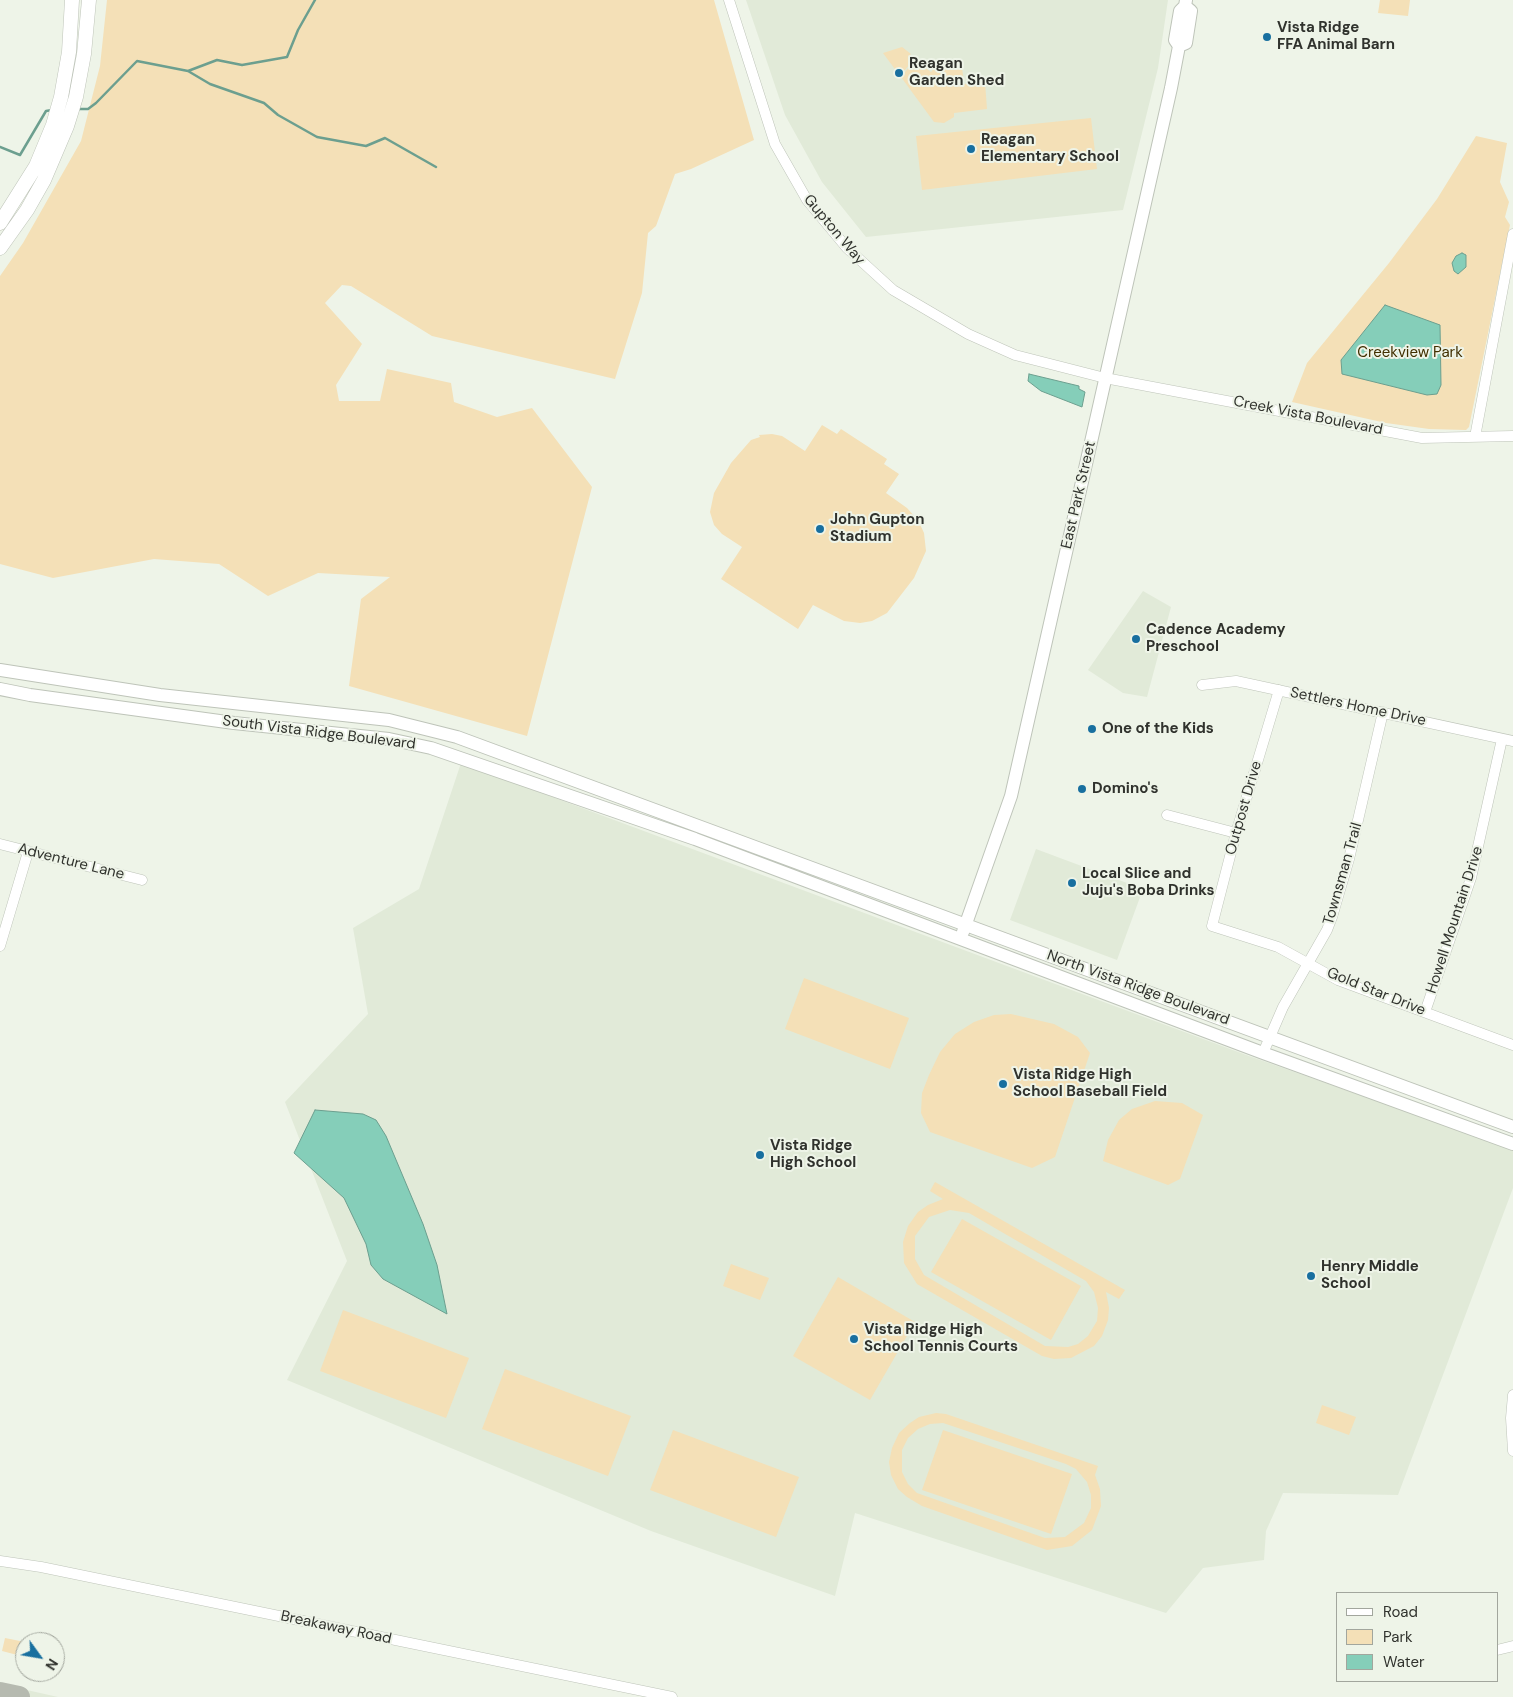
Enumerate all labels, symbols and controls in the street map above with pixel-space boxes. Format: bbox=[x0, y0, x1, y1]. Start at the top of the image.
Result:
place label: Vista Ridge FFA Animal Barn bbox=[1277, 19, 1395, 54]
marker: Vista Ridge FFA Animal Barn bbox=[1261, 31, 1273, 43]
place label: Reagan Garden Shed bbox=[909, 55, 1004, 90]
marker: Reagan Garden Shed bbox=[893, 67, 905, 79]
place label: Reagan Elementary School bbox=[981, 131, 1119, 166]
marker: Reagan Elementary School bbox=[965, 143, 977, 155]
street label: Gupton Way bbox=[799, 191, 869, 269]
park label: Creekview Park bbox=[1357, 344, 1463, 362]
street label: Creek Vista Boulevard bbox=[1232, 393, 1384, 439]
street label: East Park Street bbox=[1058, 439, 1100, 551]
place label: John Gupton Stadium bbox=[830, 511, 924, 546]
marker: John Gupton Stadium bbox=[814, 523, 826, 535]
place label: Cadence Academy Preschool bbox=[1146, 621, 1286, 656]
marker: Cadence Academy Preschool bbox=[1130, 633, 1142, 645]
street label: Settlers Home Drive bbox=[1289, 684, 1427, 730]
street label: South Vista Ridge Boulevard bbox=[221, 712, 417, 754]
place label: One of the Kids bbox=[1102, 720, 1214, 738]
marker: One of the Kids bbox=[1086, 723, 1098, 735]
street label: Outpost Drive bbox=[1222, 759, 1266, 857]
place label: Domino's bbox=[1092, 780, 1159, 798]
marker: Domino's bbox=[1076, 783, 1088, 795]
street label: Townsman Trail bbox=[1320, 821, 1366, 927]
street label: Adventure Lane bbox=[16, 840, 126, 884]
street label: Howell Mountain Drive bbox=[1423, 844, 1487, 996]
place label: Local Slice and Juju's Boba Drinks bbox=[1082, 865, 1214, 900]
marker: Local Slice and Juju's Boba Drinks bbox=[1066, 877, 1078, 889]
street label: North Vista Ridge Boulevard bbox=[1044, 947, 1232, 1029]
street label: Gold Star Drive bbox=[1324, 964, 1428, 1020]
place label: Vista Ridge High School Baseball Field bbox=[1013, 1066, 1167, 1101]
marker: Vista Ridge High School Baseball Field bbox=[997, 1078, 1009, 1090]
place label: Vista Ridge High School bbox=[770, 1137, 856, 1172]
marker: Vista Ridge High School bbox=[754, 1149, 766, 1161]
place label: Henry Middle School bbox=[1321, 1258, 1419, 1293]
marker: Henry Middle School bbox=[1305, 1270, 1317, 1282]
place label: Vista Ridge High School Tennis Courts bbox=[864, 1321, 1018, 1356]
marker: Vista Ridge High School Tennis Courts bbox=[848, 1333, 860, 1345]
legend bbox=[1336, 1592, 1498, 1682]
text: Road bbox=[1383, 1602, 1418, 1622]
street label: Breakaway Road bbox=[279, 1607, 393, 1649]
text: Park bbox=[1383, 1627, 1413, 1647]
north arrow bbox=[15, 1632, 65, 1682]
text: Water bbox=[1383, 1652, 1424, 1672]
text: N bbox=[42, 1655, 62, 1674]

